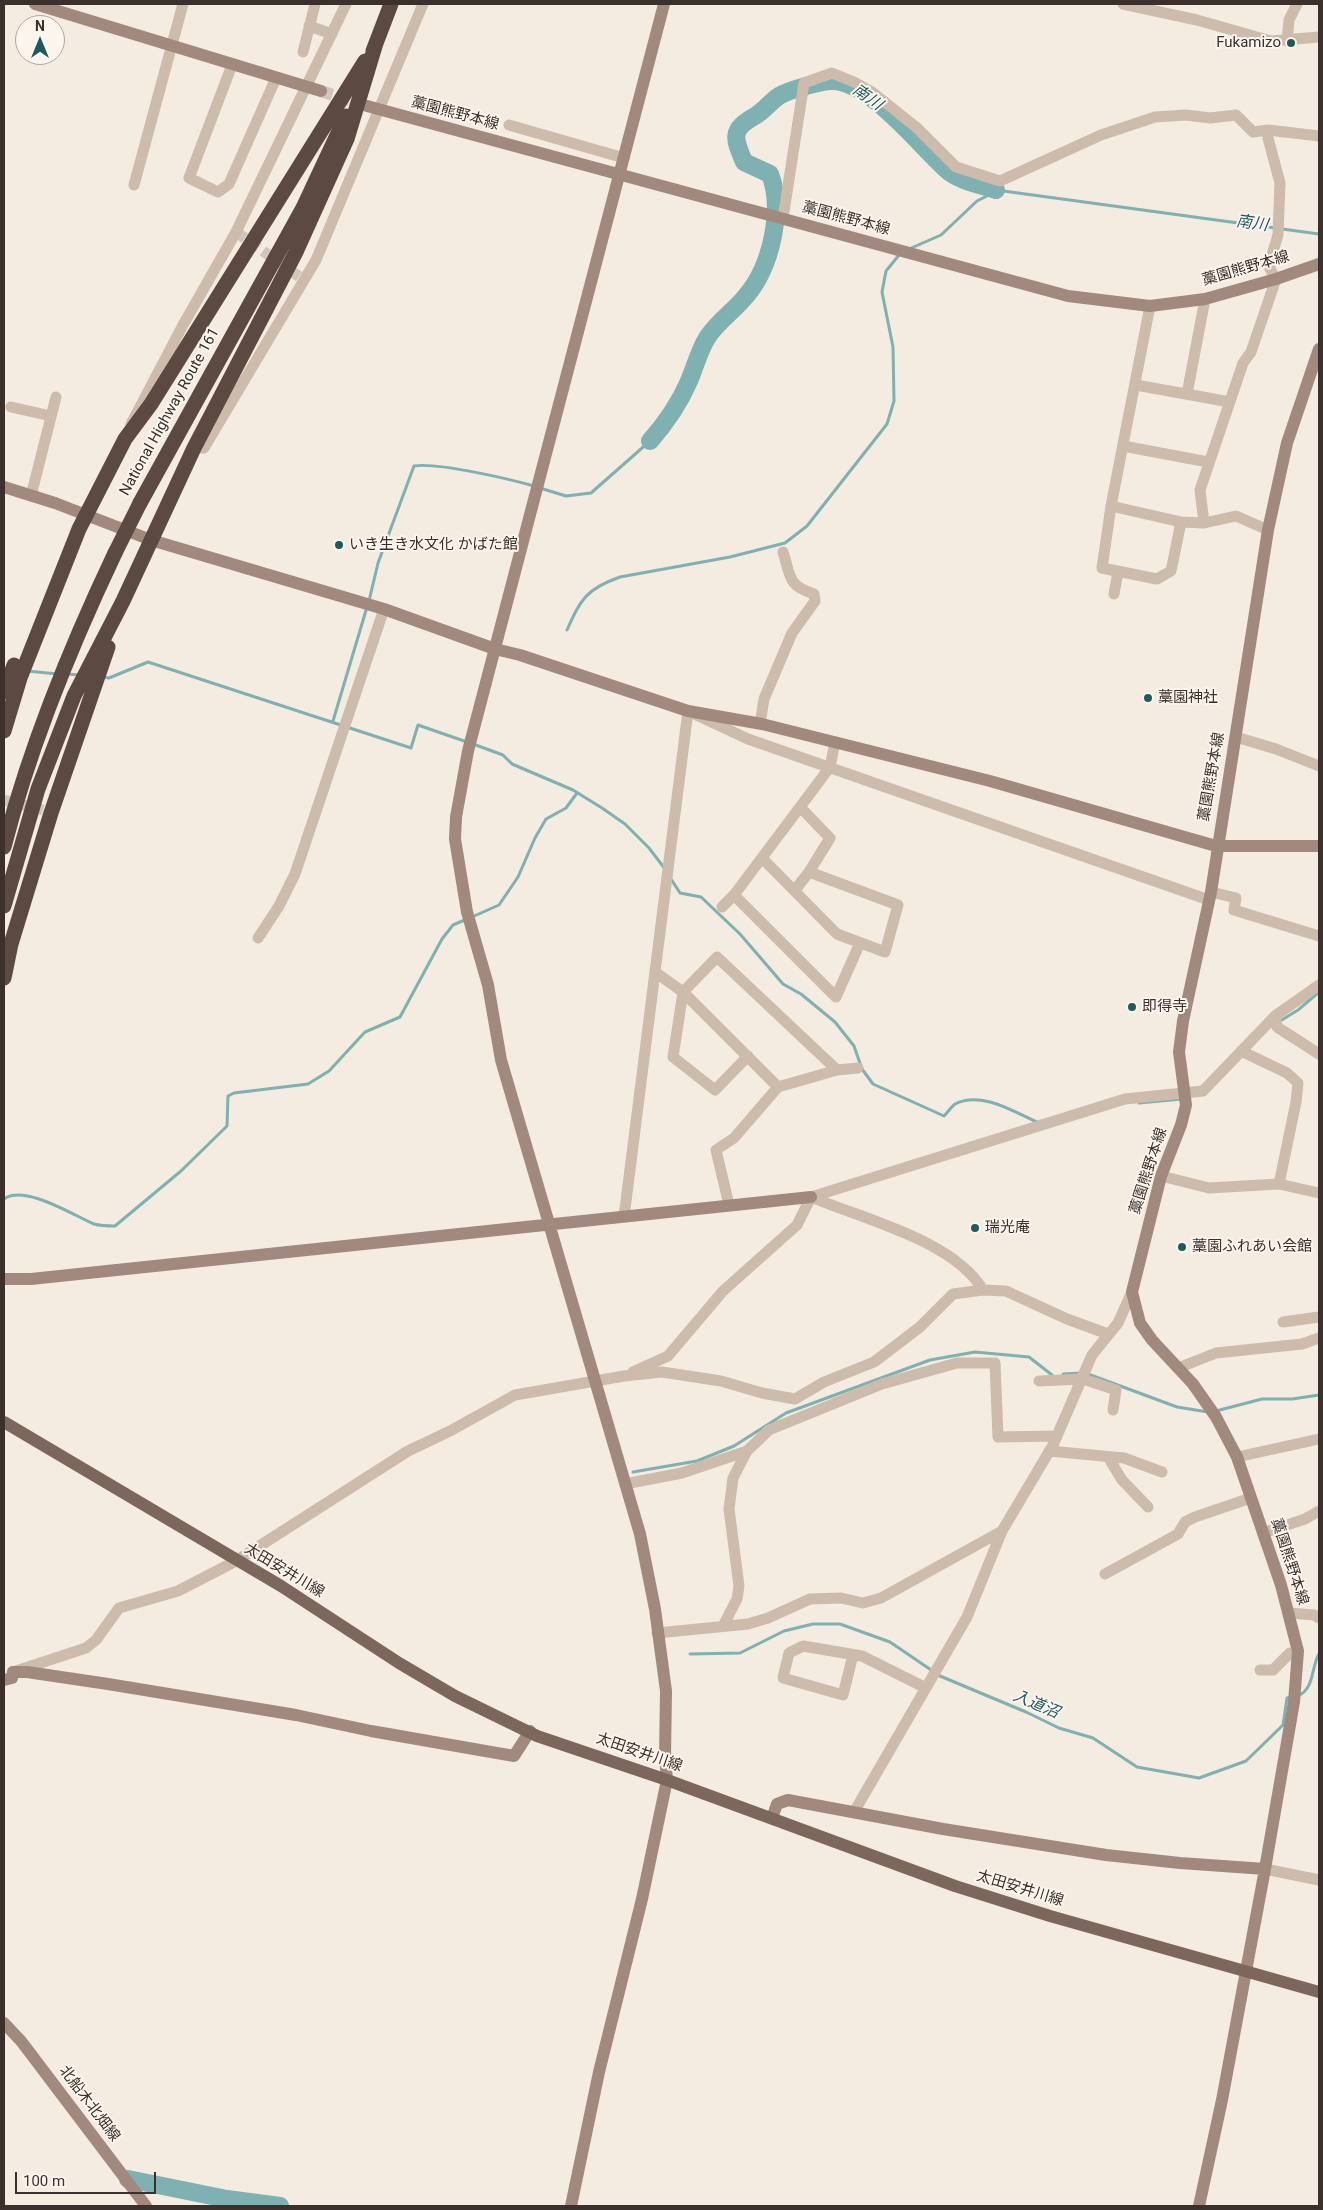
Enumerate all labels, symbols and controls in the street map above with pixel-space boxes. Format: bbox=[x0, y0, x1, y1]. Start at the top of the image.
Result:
north arrow bbox=[15, 15, 65, 65]
text: N bbox=[35, 18, 45, 34]
place label: Fukamizo bbox=[1216, 34, 1281, 52]
marker: Fukamizo bbox=[1285, 37, 1297, 49]
water label: 南川 bbox=[848, 81, 886, 115]
street label: 藁園熊野本線 bbox=[409, 94, 501, 134]
street label: 藁園熊野本線 bbox=[800, 199, 892, 239]
water label: 南川 bbox=[1235, 212, 1269, 236]
street label: 藁園熊野本線 bbox=[1200, 248, 1292, 290]
street label: National Highway Route 161 bbox=[116, 325, 224, 499]
place label: いき生き水文化 かばた館 bbox=[349, 536, 518, 554]
marker: いき生き水文化 かばた館 bbox=[333, 539, 345, 551]
place label: 藁園神社 bbox=[1158, 689, 1218, 707]
marker: 藁園神社 bbox=[1142, 692, 1154, 704]
street label: 藁園熊野本線 bbox=[1195, 731, 1229, 823]
place label: 即得寺 bbox=[1142, 998, 1187, 1016]
marker: 即得寺 bbox=[1126, 1001, 1138, 1013]
street label: 藁園熊野本線 bbox=[1127, 1125, 1171, 1217]
place label: 瑞光庵 bbox=[985, 1219, 1030, 1237]
marker: 瑞光庵 bbox=[969, 1222, 981, 1234]
place label: 藁園ふれあい会館 bbox=[1192, 1238, 1312, 1256]
marker: 藁園ふれあい会館 bbox=[1176, 1241, 1188, 1253]
street label: 藁園熊野本線 bbox=[1267, 1516, 1311, 1608]
street label: 太田安井川線 bbox=[241, 1540, 327, 1602]
water label: 入道沼 bbox=[1010, 1687, 1062, 1723]
street label: 太田安井川線 bbox=[594, 1730, 684, 1776]
street label: 太田安井川線 bbox=[974, 1867, 1066, 1911]
street label: 北船木北畑線 bbox=[55, 2063, 123, 2145]
scale bar bbox=[18, 2162, 159, 2194]
text: 100 m bbox=[23, 2172, 65, 2190]

